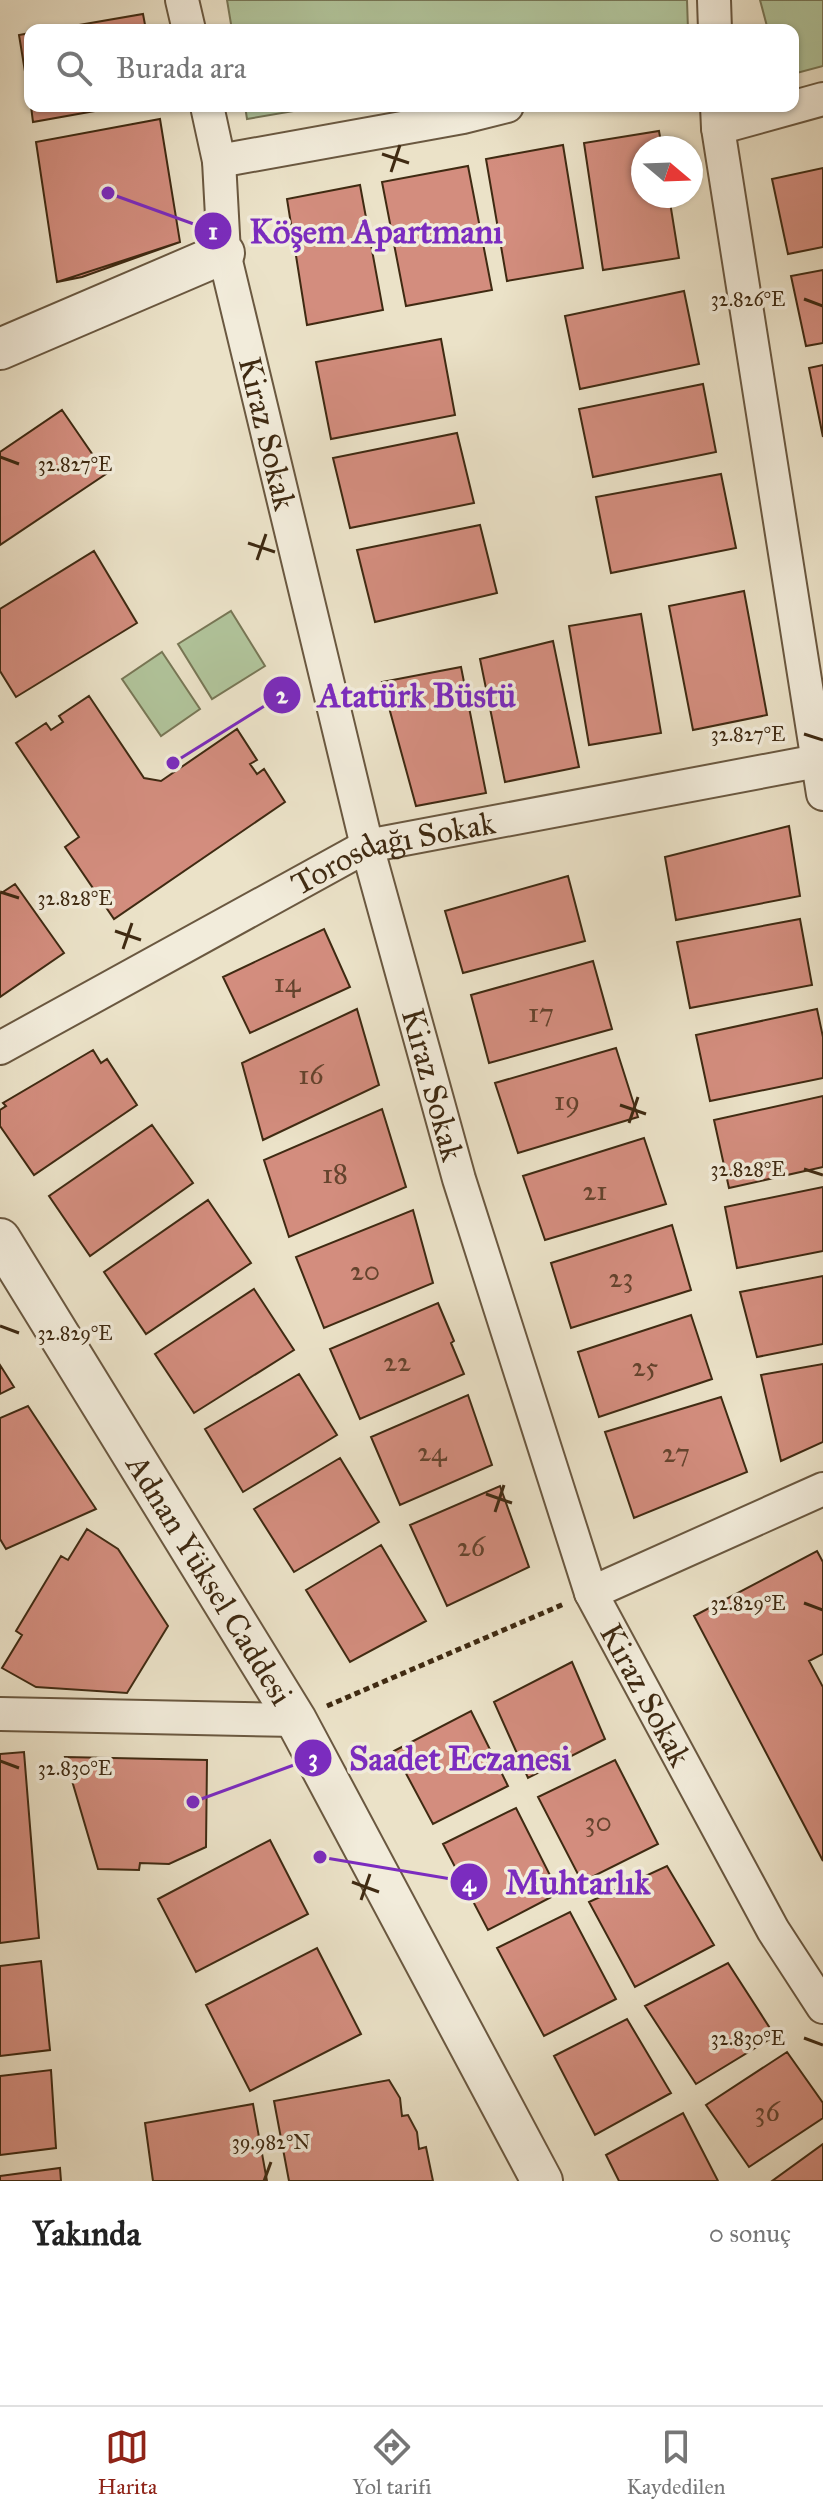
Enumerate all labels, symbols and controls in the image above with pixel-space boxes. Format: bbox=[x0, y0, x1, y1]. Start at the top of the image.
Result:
search box bbox=[24, 24, 799, 112]
icon: search bbox=[52, 46, 96, 90]
text: Burada ara bbox=[116, 50, 247, 86]
north arrow bbox=[631, 136, 703, 208]
callout: Köşem Apartmanı bbox=[193, 202, 519, 260]
text: Köşem Apartmanı bbox=[249, 211, 503, 253]
text: 1 bbox=[208, 216, 218, 246]
text: 32.826°E bbox=[711, 287, 785, 311]
street label: Kiraz Sokak bbox=[230, 353, 304, 514]
text: 32.827°E bbox=[38, 452, 112, 476]
callout: Atatürk Büstü bbox=[262, 666, 532, 724]
text: Atatürk Büstü bbox=[316, 675, 517, 716]
text: 2 bbox=[276, 680, 289, 710]
text: 32.827°E bbox=[711, 722, 785, 746]
street label: Torosdağı Sokak bbox=[285, 803, 498, 904]
text: 32.828°E bbox=[37, 886, 113, 910]
house number: 14 bbox=[274, 965, 302, 1000]
house number: 17 bbox=[528, 995, 554, 1030]
street label: Kiraz Sokak bbox=[393, 1004, 472, 1166]
house number: 16 bbox=[298, 1057, 325, 1092]
house number: 19 bbox=[554, 1083, 580, 1118]
house number: 18 bbox=[322, 1156, 348, 1191]
text: 32.828°E bbox=[710, 1157, 786, 1181]
house number: 21 bbox=[583, 1173, 607, 1208]
house number: 20 bbox=[350, 1253, 380, 1288]
house number: 23 bbox=[608, 1260, 634, 1295]
text: 32.829°E bbox=[37, 1321, 113, 1345]
house number: 22 bbox=[383, 1344, 411, 1379]
house number: 25 bbox=[632, 1349, 658, 1384]
house number: 24 bbox=[417, 1434, 448, 1469]
house number: 27 bbox=[662, 1435, 690, 1470]
street label: Adnan Yüksel Caddesi bbox=[116, 1446, 301, 1712]
house number: 26 bbox=[457, 1529, 487, 1564]
text: 32.829°E bbox=[710, 1591, 786, 1615]
street label: Kiraz Sokak bbox=[591, 1617, 700, 1773]
callout: Saadet Eczanesi bbox=[293, 1729, 587, 1787]
text: Saadet Eczanesi bbox=[349, 1738, 572, 1779]
text: 3 bbox=[308, 1743, 318, 1773]
text: 32.830°E bbox=[38, 1756, 112, 1780]
house number: 30 bbox=[584, 1804, 612, 1839]
callout: Muhtarlık bbox=[449, 1853, 666, 1911]
text: Muhtarlık bbox=[506, 1862, 652, 1903]
text: 4 bbox=[462, 1868, 477, 1898]
text: 32.830°E bbox=[711, 2026, 785, 2050]
house number: 36 bbox=[754, 2094, 781, 2129]
text: 39.982°N bbox=[232, 2130, 310, 2154]
text: Yakında bbox=[32, 2213, 141, 2254]
text: 0 sonuç bbox=[709, 2217, 791, 2249]
tab: Harita bbox=[98, 2425, 157, 2500]
tab: Yol tarifi bbox=[352, 2425, 431, 2500]
tab: Kaydedilen bbox=[626, 2425, 725, 2500]

